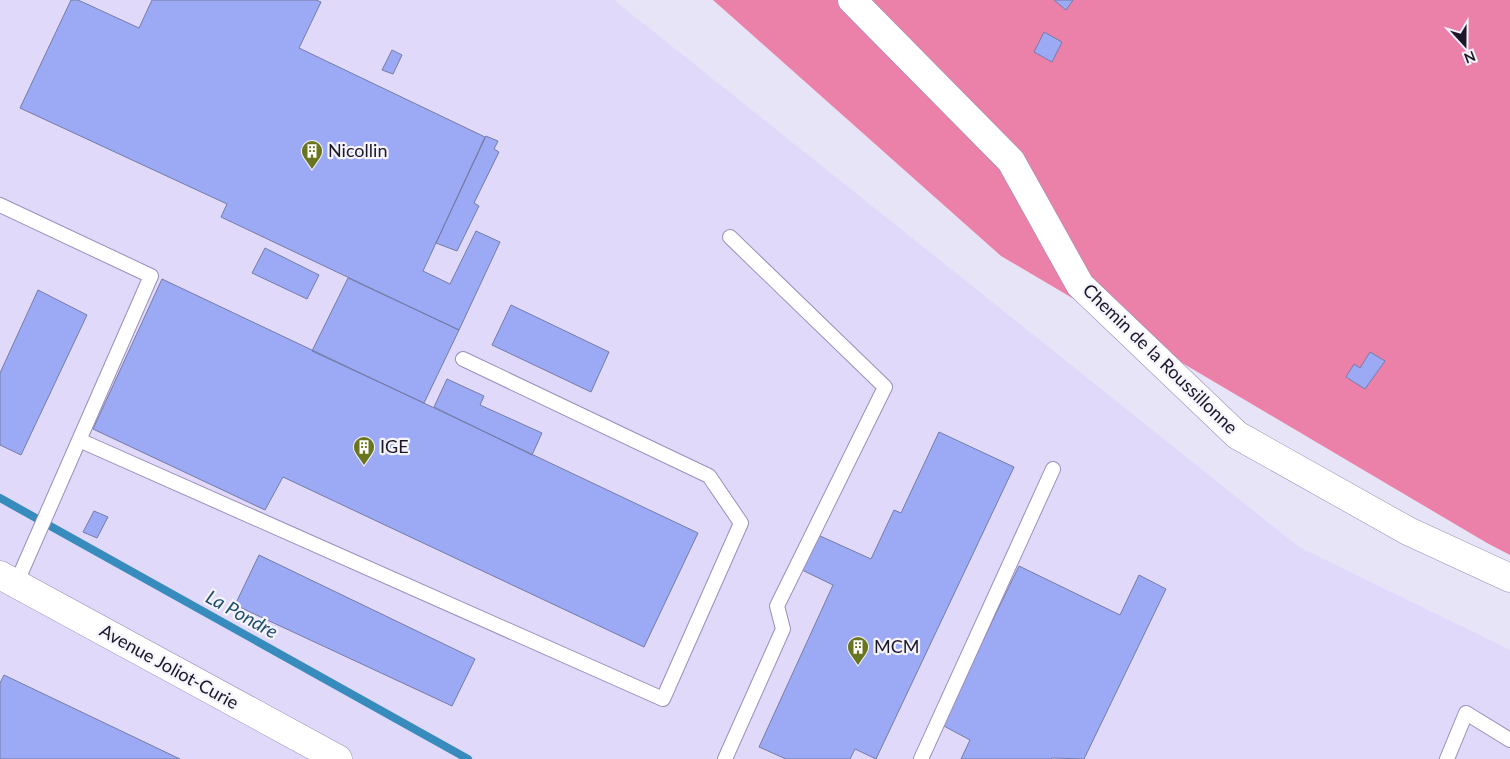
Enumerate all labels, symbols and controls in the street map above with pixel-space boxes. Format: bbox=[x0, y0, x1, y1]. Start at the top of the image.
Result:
north arrow bbox=[1440, 20, 1490, 70]
text: N bbox=[1462, 48, 1478, 67]
building icon: Nicollin bbox=[300, 139, 324, 170]
place label: Nicollin bbox=[328, 139, 387, 161]
street label: Chemin de la Roussillonne bbox=[1079, 279, 1243, 438]
building icon: IGE bbox=[352, 435, 376, 466]
place label: IGE bbox=[380, 435, 409, 457]
water label: La Pondre bbox=[202, 585, 282, 643]
street label: Avenue Joliot-Curie bbox=[96, 619, 243, 713]
building icon: MCM bbox=[846, 635, 870, 666]
place label: MCM bbox=[874, 635, 919, 657]

